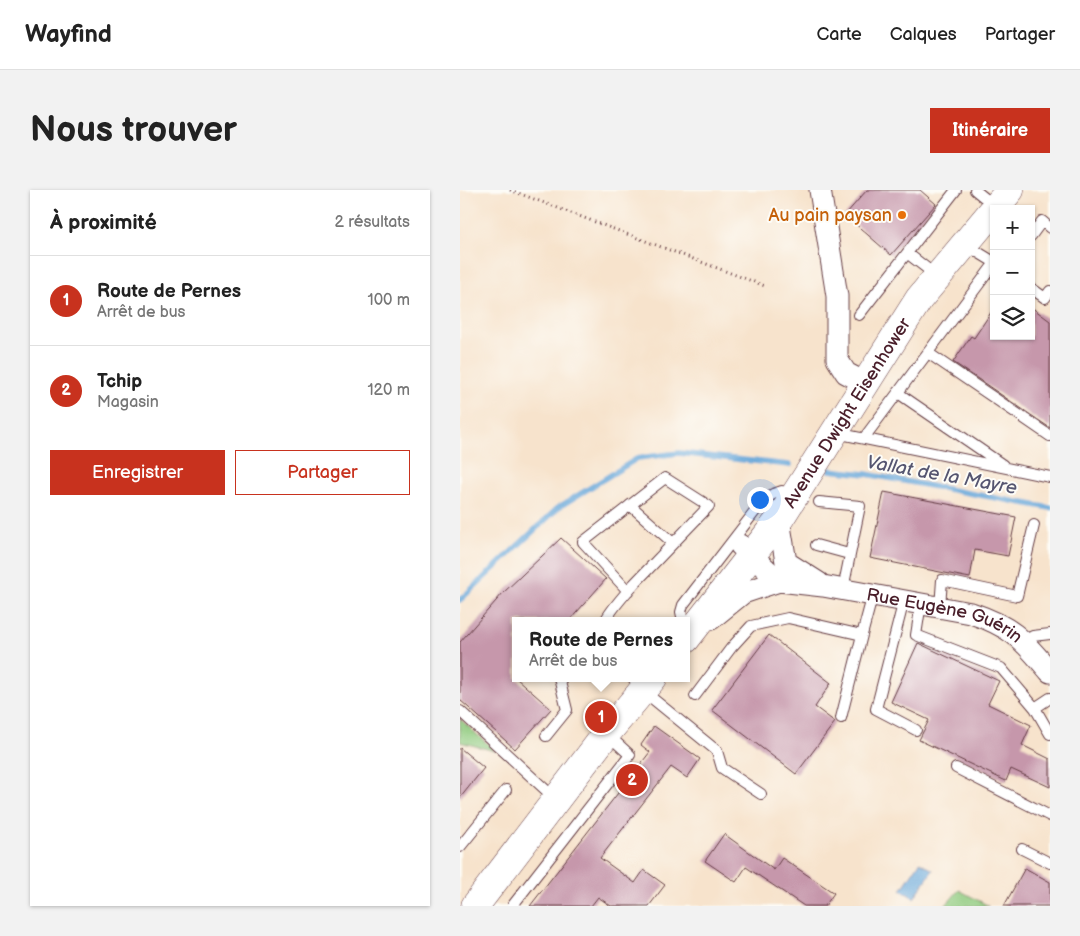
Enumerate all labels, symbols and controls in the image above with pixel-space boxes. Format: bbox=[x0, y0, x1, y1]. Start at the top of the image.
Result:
text: Wayfind bbox=[25, 20, 112, 49]
text: Carte bbox=[816, 24, 862, 45]
text: Calques bbox=[890, 24, 957, 45]
text: Partager bbox=[985, 24, 1055, 45]
button: Itinéraire bbox=[930, 108, 1050, 153]
text: Nous trouver bbox=[30, 109, 237, 152]
place label: Au pain paysan bbox=[769, 205, 892, 226]
map controls bbox=[990, 205, 1035, 340]
button: + bbox=[990, 205, 1035, 250]
marker: Au pain paysan bbox=[896, 209, 908, 221]
text: À proximité bbox=[50, 210, 157, 235]
text: 2 résultats bbox=[335, 213, 410, 232]
button: − bbox=[990, 250, 1035, 295]
text: Route de Pernes bbox=[97, 280, 241, 303]
text: 1 bbox=[63, 291, 69, 310]
text: 100 m bbox=[367, 291, 410, 310]
button: layers bbox=[990, 295, 1035, 340]
text: Arrêt de bus bbox=[97, 303, 186, 322]
street label: Avenue Dwight Eisenhower bbox=[779, 314, 916, 512]
text: Tchip bbox=[97, 370, 142, 393]
text: 2 bbox=[61, 381, 71, 400]
text: 120 m bbox=[367, 381, 410, 400]
text: Magasin bbox=[97, 393, 159, 412]
button: Enregistrer bbox=[50, 450, 225, 495]
button: Partager bbox=[235, 450, 410, 495]
water label: Vallat de la Mayre bbox=[865, 451, 1019, 500]
your location bbox=[747, 487, 773, 513]
street label: Rue Eugène Guérin bbox=[865, 584, 1027, 648]
popup bbox=[512, 617, 690, 682]
text: Route de Pernes bbox=[529, 629, 673, 652]
text: Arrêt de bus bbox=[529, 652, 617, 671]
pin: 1 bbox=[585, 698, 617, 736]
pin: 2 bbox=[616, 761, 648, 799]

